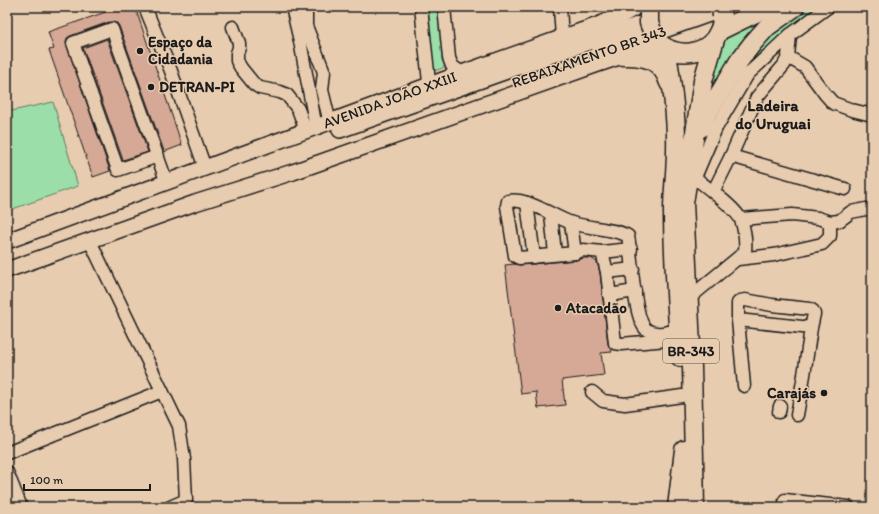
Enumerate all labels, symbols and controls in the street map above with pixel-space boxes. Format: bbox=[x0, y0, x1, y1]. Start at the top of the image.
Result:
street label: REBAIXAMENTO BR 343 bbox=[510, 22, 668, 92]
place label: Espaço da Cidadania bbox=[148, 33, 213, 68]
marker: Espaço da Cidadania bbox=[135, 46, 145, 56]
street label: AVENIDA JOÃO XXIII bbox=[321, 67, 459, 133]
place label: DETRAN-PI bbox=[159, 78, 235, 96]
marker: DETRAN-PI bbox=[146, 82, 156, 92]
district label: Ladeira do Uruguai bbox=[735, 96, 811, 134]
place label: Atacadão bbox=[565, 299, 627, 317]
marker: Atacadão bbox=[553, 303, 563, 313]
road number: BR-343 bbox=[663, 339, 719, 363]
place label: Carajás bbox=[767, 384, 816, 403]
marker: Carajás bbox=[819, 388, 829, 398]
scale bar bbox=[24, 466, 150, 492]
text: 100 m bbox=[30, 473, 63, 487]

